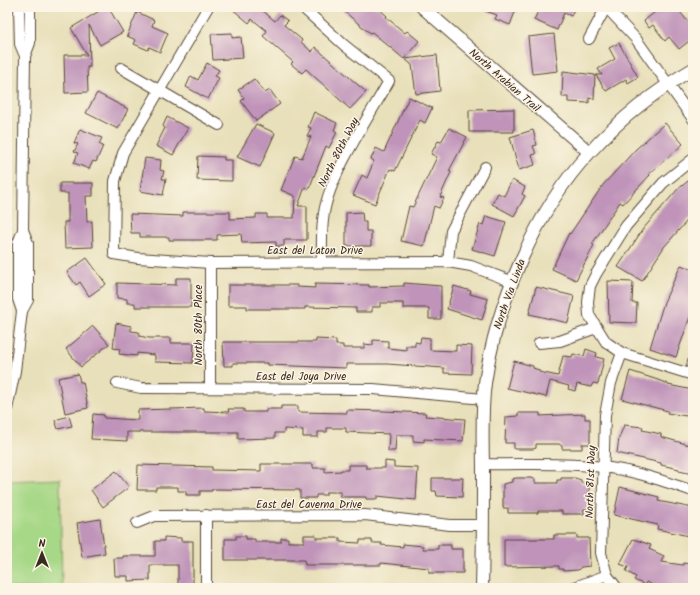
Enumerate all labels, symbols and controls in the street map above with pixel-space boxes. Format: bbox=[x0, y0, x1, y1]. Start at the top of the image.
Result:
street label: North Arabian Trail bbox=[464, 44, 544, 117]
street label: North 80th Way bbox=[314, 114, 365, 191]
street label: East del Laton Drive bbox=[267, 242, 363, 260]
street label: North Via Linda bbox=[489, 257, 531, 332]
street label: North 80th Place bbox=[190, 284, 208, 366]
street label: East del Joya Drive bbox=[256, 368, 346, 386]
street label: North 81st Way bbox=[581, 444, 601, 519]
street label: East del Caverna Drive bbox=[256, 496, 362, 514]
north arrow bbox=[22, 533, 62, 573]
text: N bbox=[39, 535, 46, 553]

